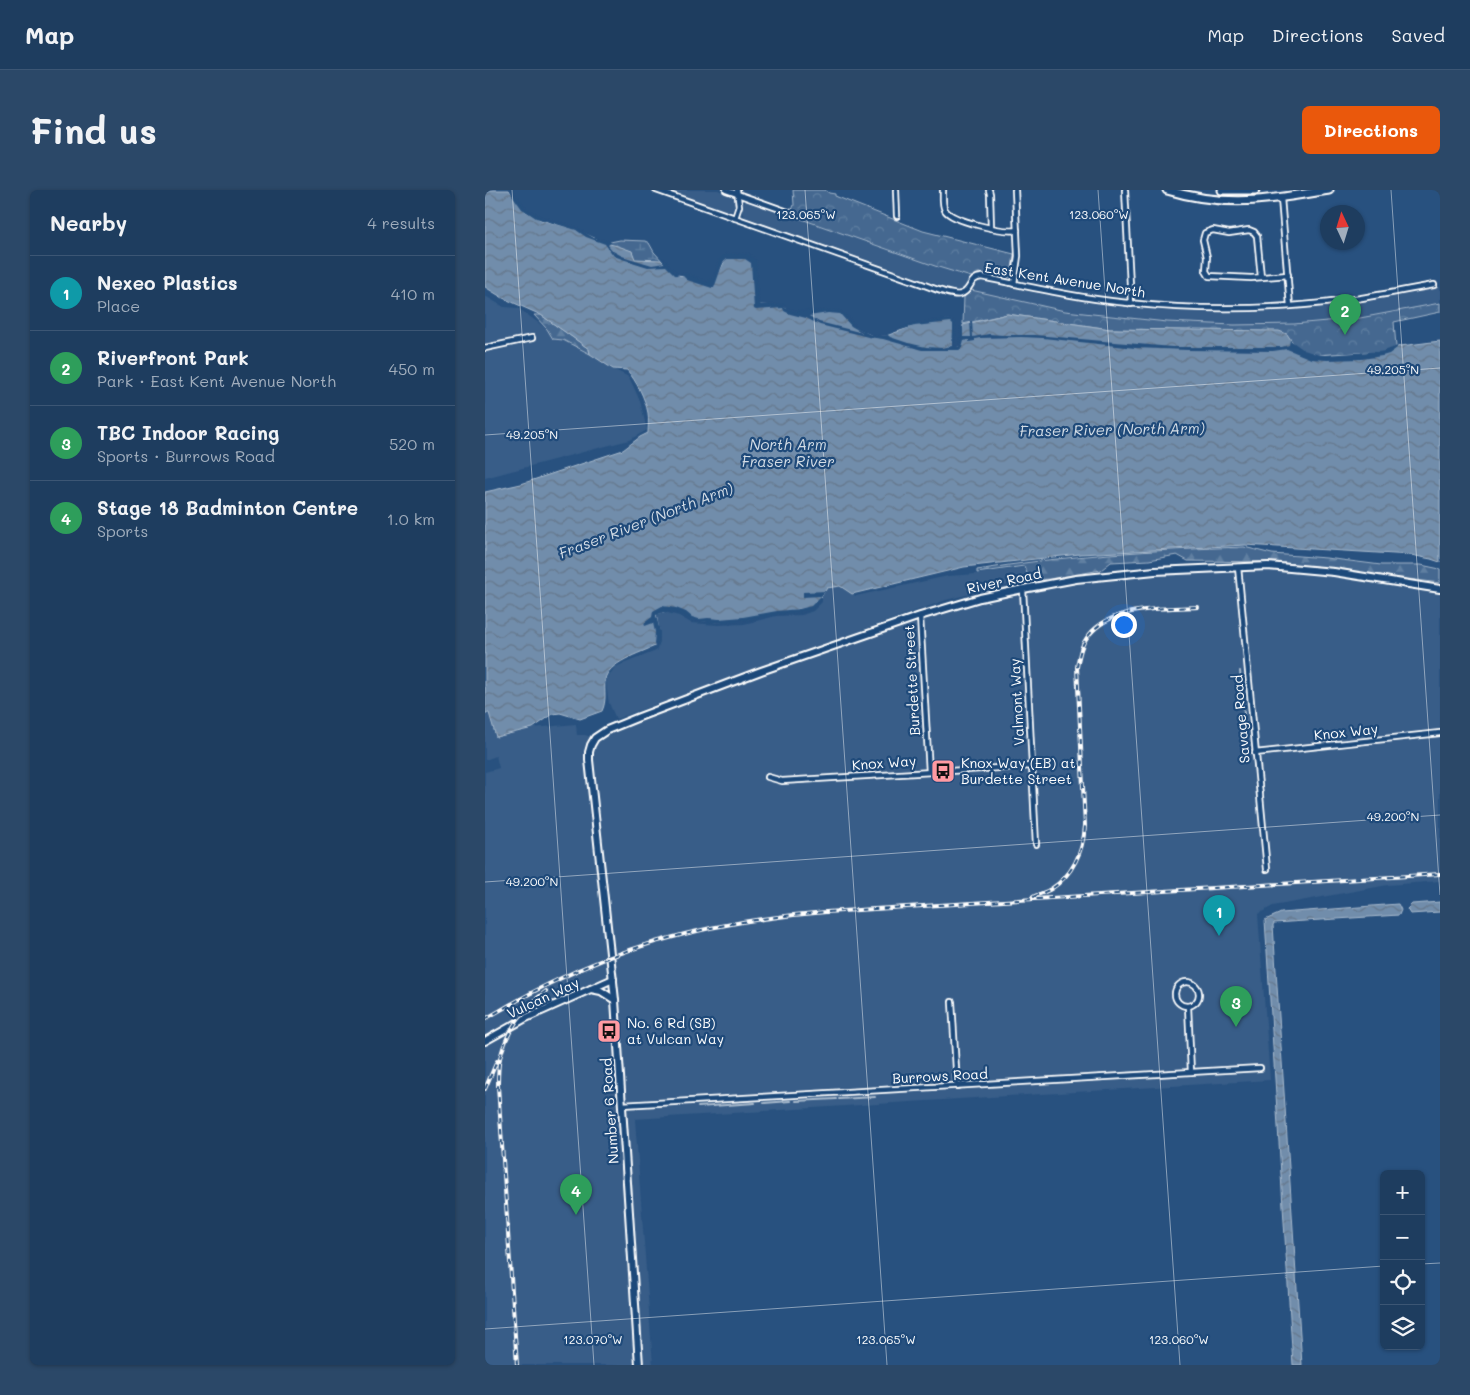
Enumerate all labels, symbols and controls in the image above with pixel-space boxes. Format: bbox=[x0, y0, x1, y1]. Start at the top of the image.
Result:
text: Map bbox=[25, 19, 74, 50]
text: Map bbox=[1207, 23, 1244, 47]
text: Directions bbox=[1272, 23, 1364, 47]
text: Saved bbox=[1392, 23, 1445, 47]
button: Directions bbox=[1302, 106, 1440, 154]
text: Find us bbox=[30, 107, 157, 153]
north arrow bbox=[1320, 205, 1365, 250]
text: 123.065°W bbox=[776, 206, 836, 222]
text: 123.060°W bbox=[1069, 206, 1129, 222]
text: Nearby bbox=[50, 209, 127, 236]
text: 4 results bbox=[367, 212, 435, 233]
street label: East Kent Avenue North bbox=[983, 257, 1147, 302]
text: Nexeo Plastics bbox=[97, 270, 238, 295]
text: 1 bbox=[62, 283, 70, 304]
text: 410 m bbox=[391, 283, 435, 304]
pin: 2 bbox=[1329, 294, 1361, 335]
text: Place bbox=[97, 295, 140, 316]
text: Riverfront Park bbox=[97, 345, 249, 370]
text: 2 bbox=[62, 358, 70, 379]
text: 450 m bbox=[389, 358, 435, 379]
text: 49.205°N bbox=[1367, 361, 1419, 377]
text: Park · East Kent Avenue North bbox=[97, 370, 336, 391]
water label: Fraser River (North Arm) bbox=[1019, 417, 1205, 441]
text: TBC Indoor Racing bbox=[97, 420, 279, 445]
text: 49.205°N bbox=[506, 426, 558, 442]
text: 3 bbox=[61, 433, 71, 454]
text: 520 m bbox=[389, 433, 435, 454]
water label: North Arm Fraser River bbox=[741, 434, 835, 471]
text: Sports · Burrows Road bbox=[97, 445, 275, 466]
water label: Fraser River (North Arm) bbox=[556, 478, 736, 563]
text: Stage 18 Badminton Centre bbox=[97, 495, 358, 520]
text: 4 bbox=[61, 508, 71, 529]
text: 1.0 km bbox=[387, 508, 435, 529]
text: Sports bbox=[97, 520, 148, 541]
street label: River Road bbox=[965, 563, 1043, 598]
your location bbox=[1111, 612, 1137, 638]
street label: Burdette Street bbox=[899, 624, 924, 736]
street label: Valmont Way bbox=[1005, 658, 1028, 746]
street label: Savage Road bbox=[1227, 674, 1254, 764]
street label: Knox Way bbox=[1313, 719, 1379, 744]
street label: Knox Way bbox=[851, 751, 917, 774]
place label: Knox Way (EB) at Burdette Street bbox=[961, 753, 1076, 788]
bus stop icon: Knox Way (EB) at Burdette Street bbox=[930, 758, 956, 784]
text: 49.200°N bbox=[1367, 808, 1419, 824]
text: 49.200°N bbox=[506, 873, 558, 889]
pin: 1 bbox=[1203, 895, 1235, 936]
street label: Vulcan Way bbox=[504, 973, 582, 1023]
pin: 3 bbox=[1220, 986, 1252, 1027]
place label: No. 6 Rd (SB) at Vulcan Way bbox=[627, 1013, 724, 1048]
bus stop icon: No. 6 Rd (SB) at Vulcan Way bbox=[596, 1018, 622, 1044]
street label: Number 6 Road bbox=[596, 1057, 623, 1165]
street label: Burrows Road bbox=[892, 1064, 988, 1087]
map controls bbox=[1380, 1170, 1425, 1350]
button: + bbox=[1380, 1170, 1425, 1215]
pin: 4 bbox=[560, 1174, 592, 1215]
button: − bbox=[1380, 1215, 1425, 1260]
button: locate bbox=[1380, 1260, 1425, 1305]
button: layers bbox=[1380, 1305, 1425, 1350]
text: 123.070°W bbox=[563, 1331, 623, 1347]
text: 123.065°W bbox=[856, 1331, 916, 1347]
text: 123.060°W bbox=[1149, 1331, 1209, 1347]

